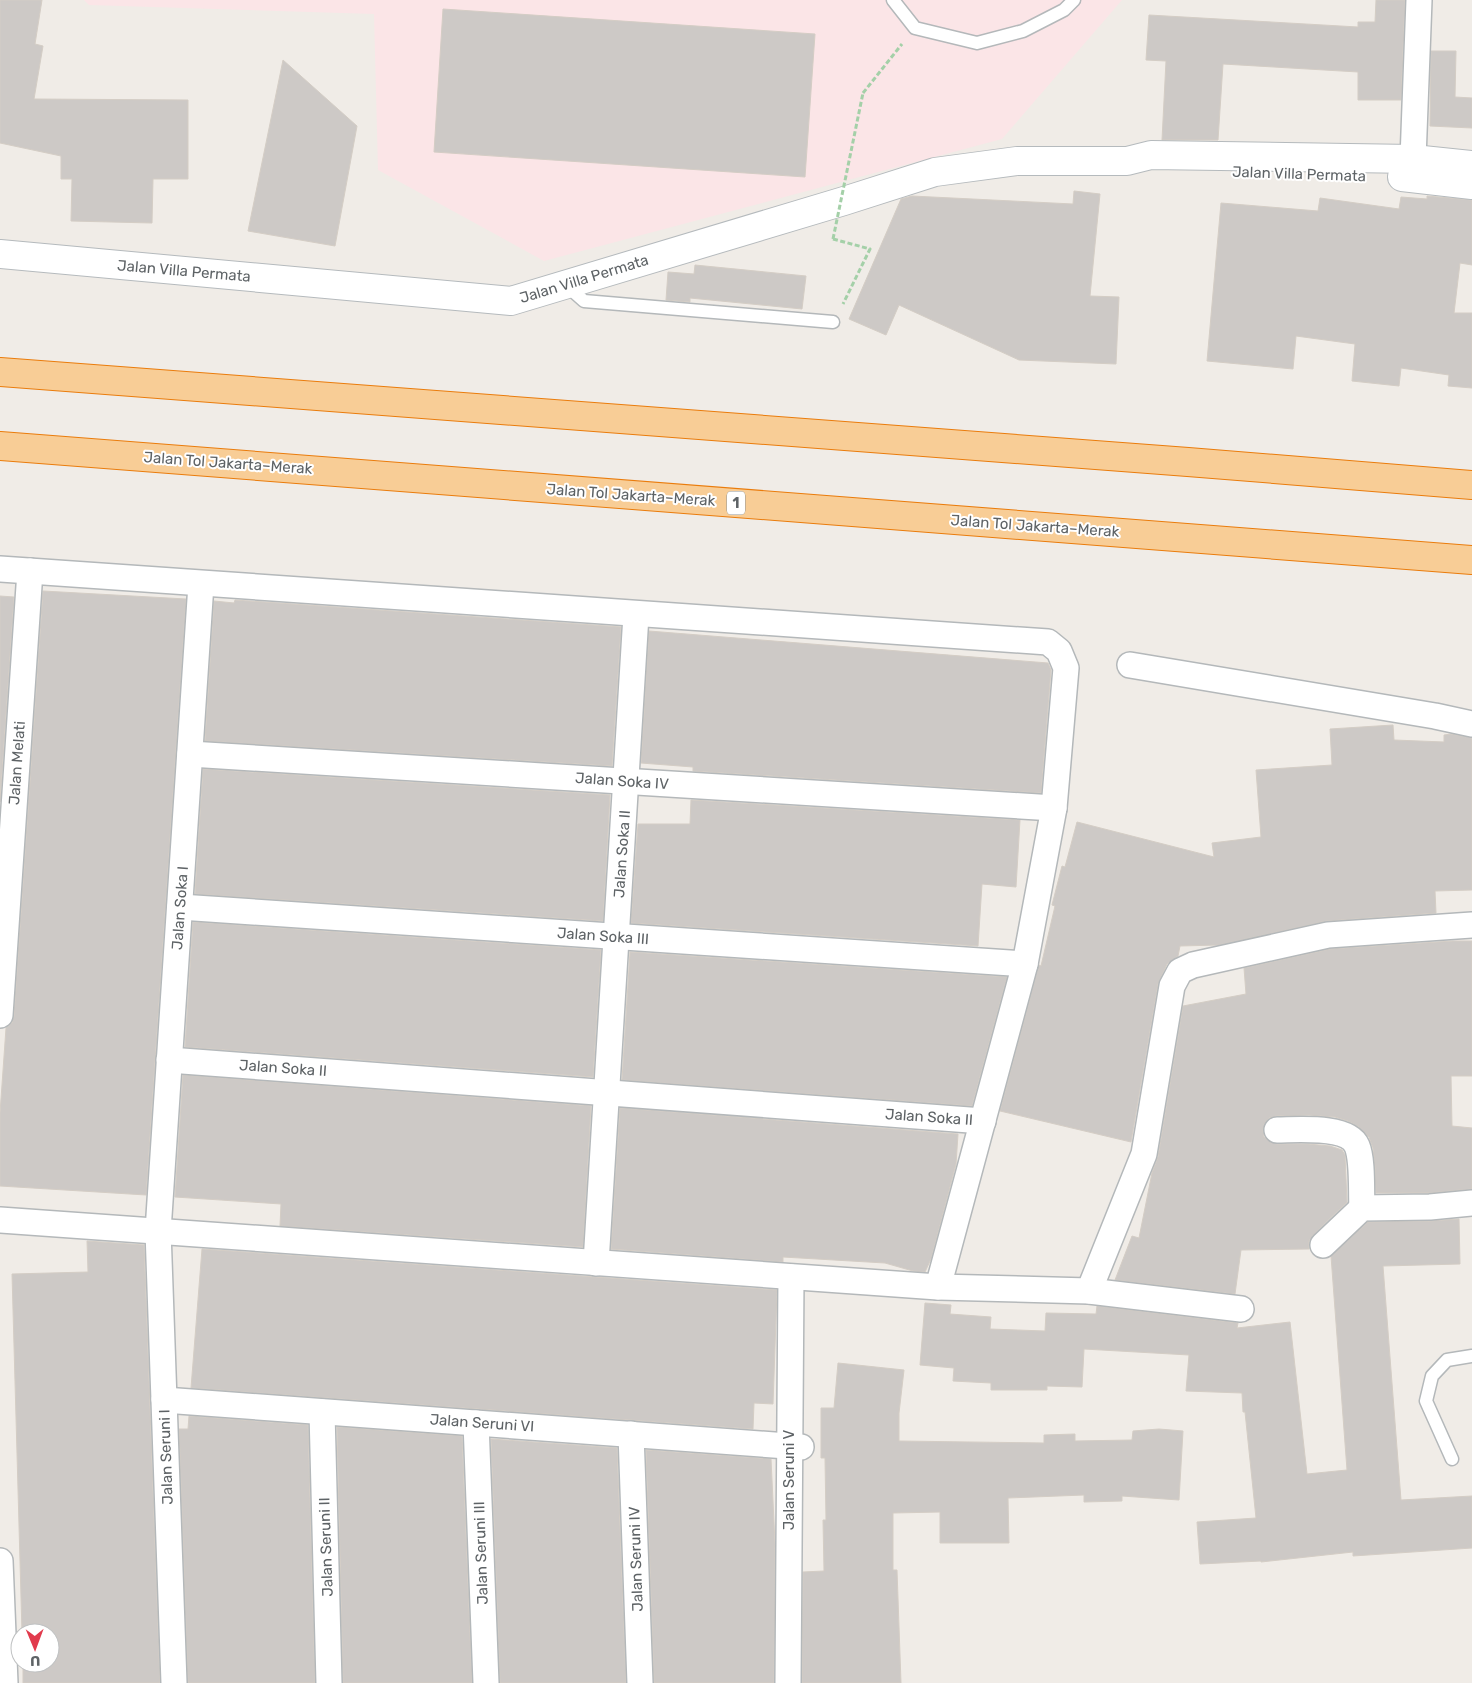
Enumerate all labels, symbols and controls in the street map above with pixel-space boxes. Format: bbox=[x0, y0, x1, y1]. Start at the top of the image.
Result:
street label: Jalan Villa Permata bbox=[1232, 163, 1366, 185]
street label: Jalan Villa Permata bbox=[517, 251, 651, 307]
street label: Jalan Villa Permata bbox=[116, 256, 252, 286]
street label: Jalan Tol Jakarta–Merak bbox=[143, 448, 313, 478]
street label: Jalan Tol Jakarta–Merak bbox=[546, 480, 716, 510]
road number: 1 bbox=[727, 492, 745, 514]
street label: Jalan Tol Jakarta–Merak bbox=[950, 511, 1120, 541]
street label: Jalan Melati bbox=[5, 720, 29, 806]
street label: Jalan Soka IV bbox=[575, 769, 670, 793]
street label: Jalan Soka II bbox=[610, 809, 634, 899]
street label: Jalan Soka I bbox=[168, 865, 192, 951]
street label: Jalan Soka III bbox=[556, 924, 650, 948]
street label: Jalan Soka II bbox=[238, 1056, 328, 1080]
street label: Jalan Soka II bbox=[884, 1105, 974, 1129]
street label: Jalan Seruni I bbox=[155, 1409, 177, 1505]
street label: Jalan Seruni VI bbox=[429, 1410, 535, 1436]
street label: Jalan Seruni V bbox=[780, 1429, 798, 1530]
street label: Jalan Seruni II bbox=[315, 1497, 337, 1597]
street label: Jalan Seruni III bbox=[470, 1501, 492, 1605]
street label: Jalan Seruni IV bbox=[625, 1506, 647, 1612]
north arrow bbox=[10, 1623, 60, 1673]
text: U bbox=[30, 1652, 40, 1669]

